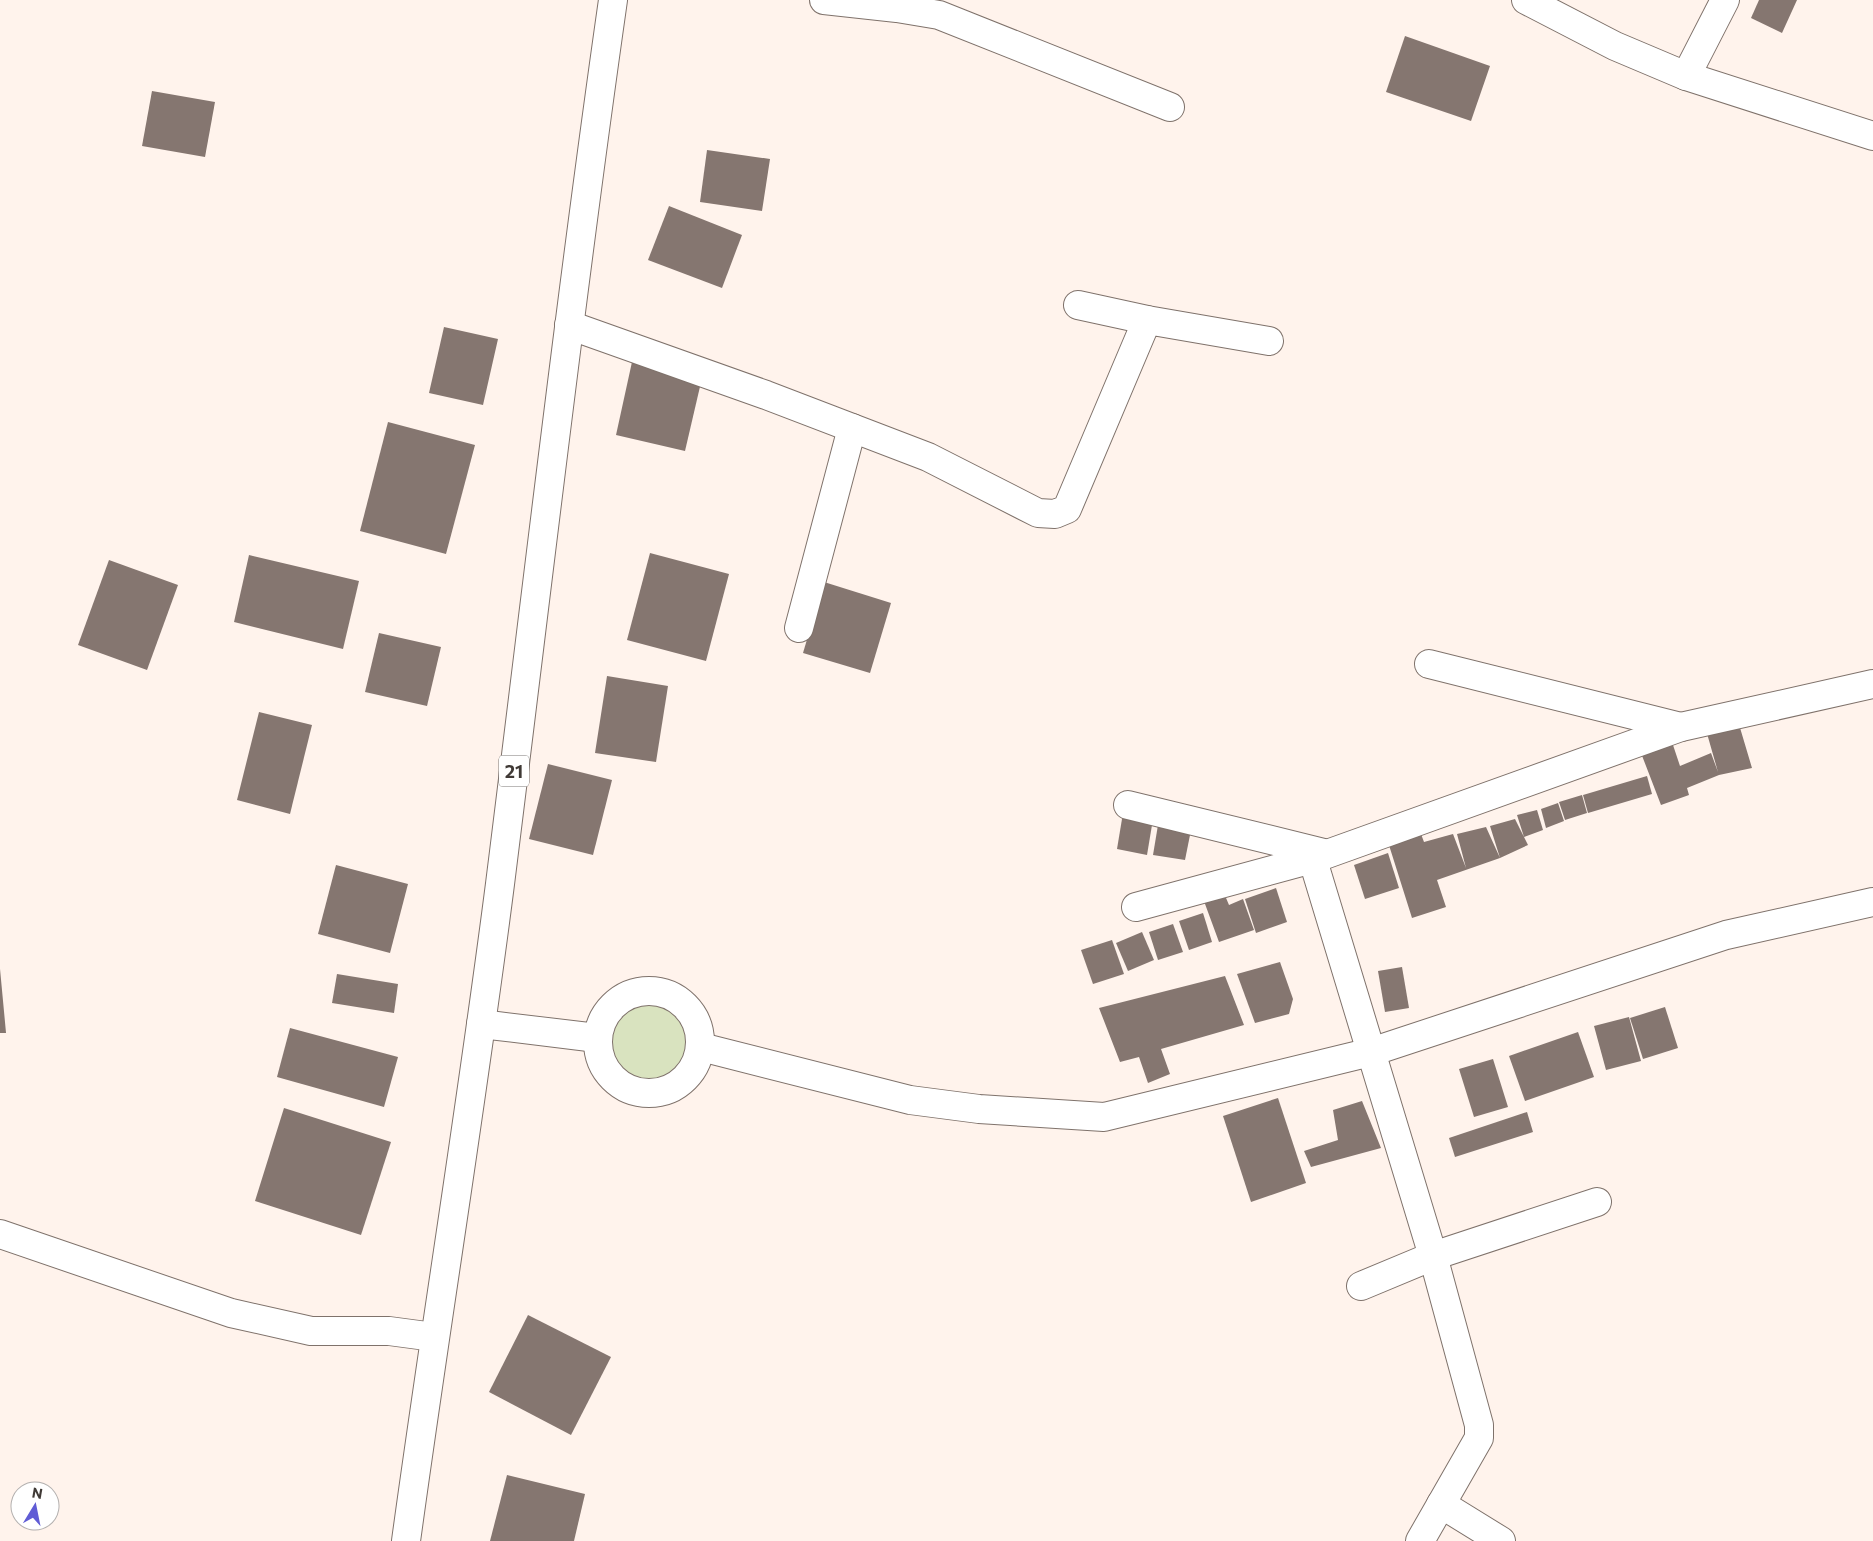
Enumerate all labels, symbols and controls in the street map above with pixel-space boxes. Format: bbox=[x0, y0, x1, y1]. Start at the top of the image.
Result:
road number: 21 bbox=[499, 756, 529, 786]
north arrow bbox=[10, 1481, 60, 1531]
text: N bbox=[31, 1483, 44, 1502]

